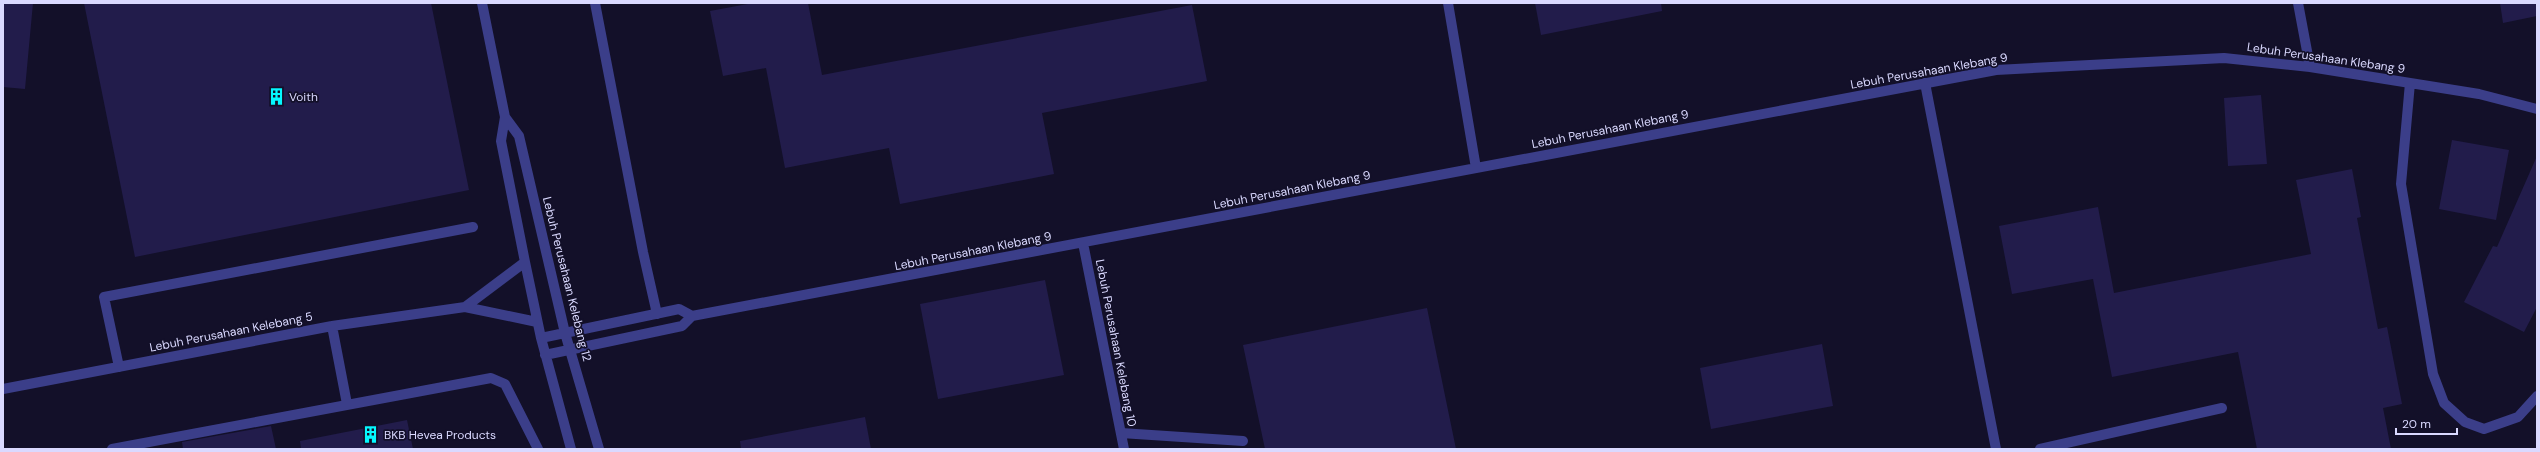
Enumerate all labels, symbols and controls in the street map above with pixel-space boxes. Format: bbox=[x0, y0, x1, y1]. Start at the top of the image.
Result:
street label: Lebuh Perusahaan Klebang 9 bbox=[2246, 39, 2406, 77]
street label: Lebuh Perusahaan Klebang 9 bbox=[1849, 49, 2009, 93]
building icon: Voith bbox=[266, 87, 286, 107]
place label: Voith bbox=[289, 89, 318, 105]
street label: Lebuh Perusahaan Klebang 9 bbox=[1530, 106, 1690, 152]
street label: Lebuh Perusahaan Klebang 9 bbox=[1212, 167, 1372, 213]
street label: Lebuh Perusahaan Kelebang 12 bbox=[539, 195, 595, 363]
street label: Lebuh Perusahaan Klebang 9 bbox=[893, 228, 1053, 274]
street label: Lebuh Perusahaan Kelebang 10 bbox=[1092, 258, 1140, 428]
street label: Lebuh Perusahaan Kelebang 5 bbox=[148, 308, 314, 356]
scale bar bbox=[2396, 410, 2457, 436]
text: 20 m bbox=[2402, 416, 2431, 432]
building icon: BKB Hevea Products bbox=[361, 425, 381, 445]
place label: BKB Hevea Products bbox=[384, 427, 496, 443]

